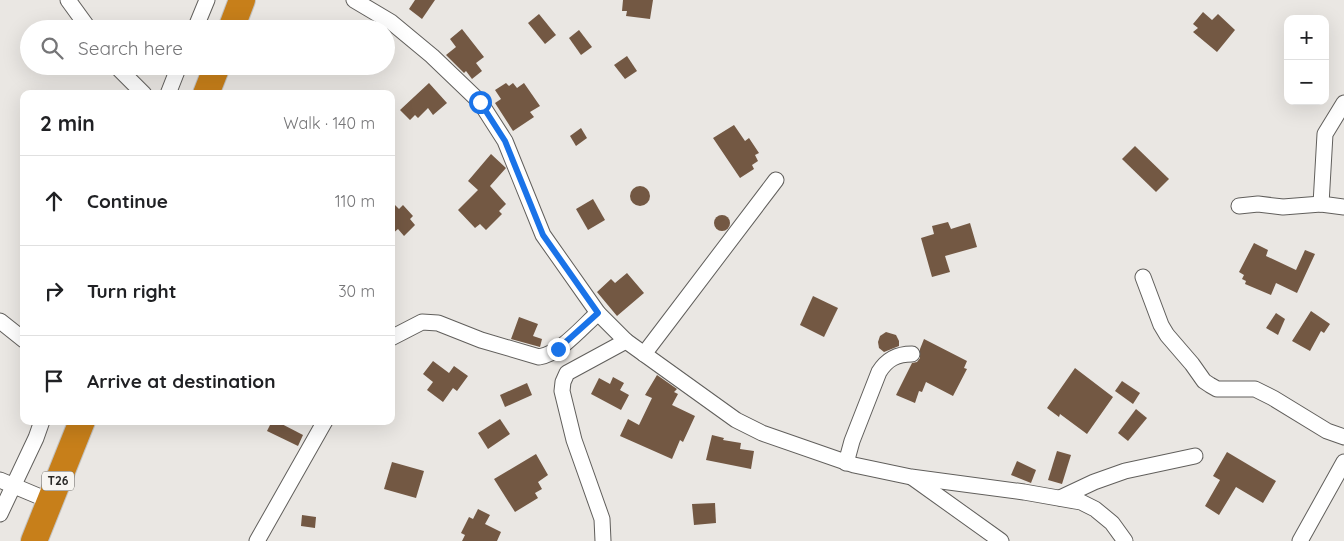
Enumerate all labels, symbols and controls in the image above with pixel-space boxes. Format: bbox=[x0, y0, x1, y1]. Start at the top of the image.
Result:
map controls bbox=[1284, 15, 1329, 105]
button: + bbox=[1284, 15, 1329, 60]
search box bbox=[20, 20, 395, 75]
icon: search bbox=[38, 34, 66, 62]
text: Search here bbox=[78, 36, 183, 60]
button: − bbox=[1284, 60, 1329, 105]
route start bbox=[469, 91, 492, 114]
text: 2 min bbox=[40, 110, 95, 136]
text: Walk · 140 m bbox=[283, 113, 375, 133]
icon: ahead bbox=[40, 187, 68, 215]
text: Continue bbox=[87, 189, 168, 213]
text: 110 m bbox=[335, 191, 375, 211]
icon: right bbox=[40, 277, 68, 305]
text: Turn right bbox=[87, 279, 176, 303]
text: 30 m bbox=[338, 281, 375, 301]
route end bbox=[547, 338, 570, 361]
icon: arrive bbox=[40, 367, 68, 395]
text: Arrive at destination bbox=[87, 369, 276, 393]
road number: T26 bbox=[42, 472, 74, 491]

